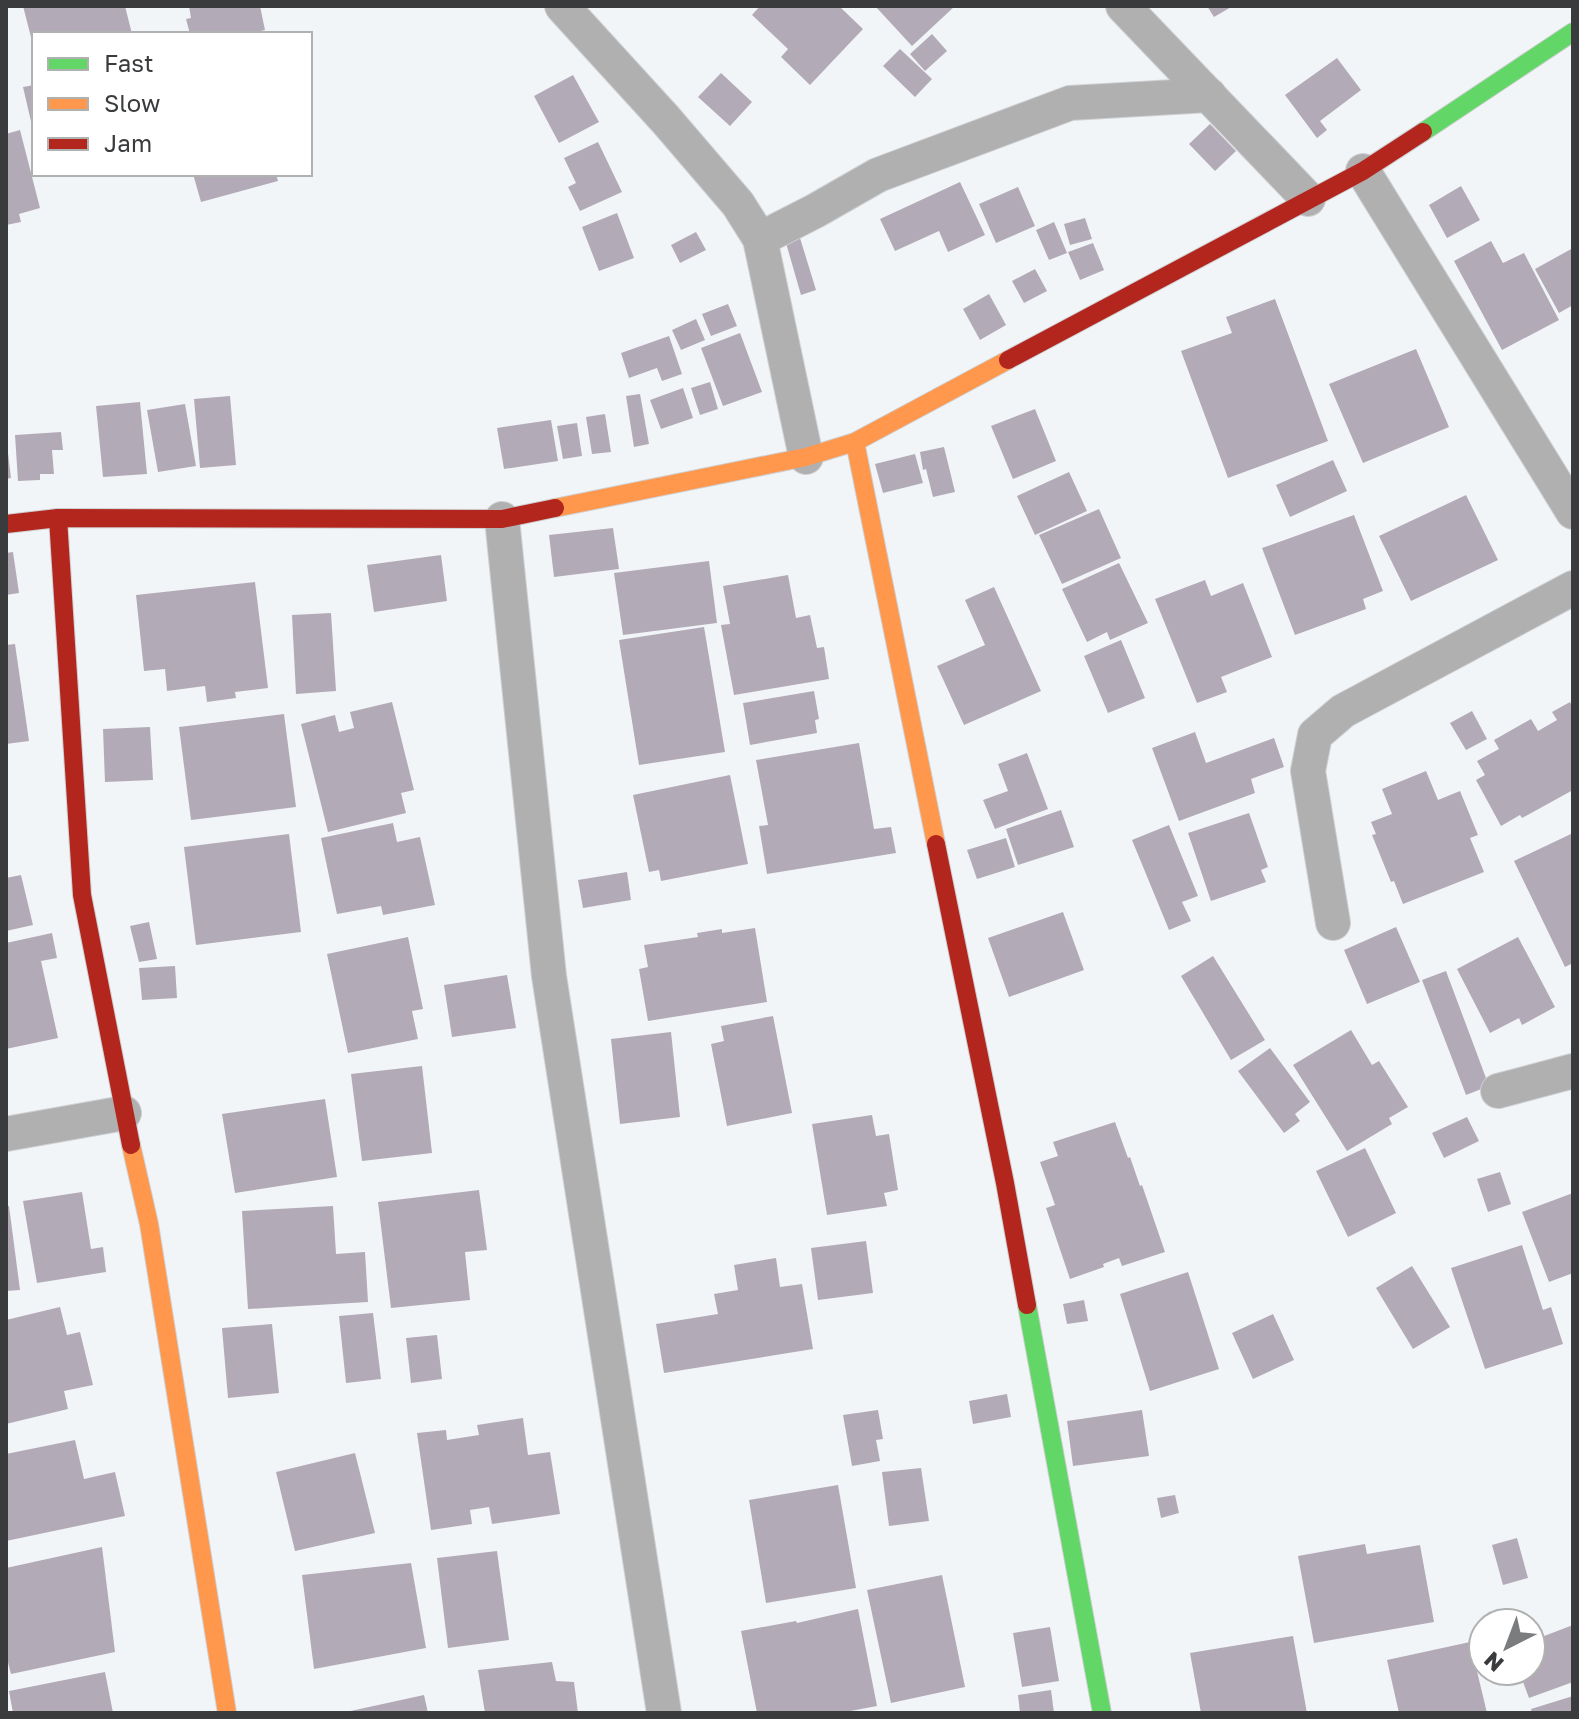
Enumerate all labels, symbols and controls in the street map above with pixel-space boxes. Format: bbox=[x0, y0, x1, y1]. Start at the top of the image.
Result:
legend bbox=[32, 32, 312, 176]
text: Fast bbox=[104, 48, 154, 77]
text: Slow bbox=[104, 88, 160, 117]
text: Jam bbox=[104, 128, 152, 157]
north arrow bbox=[1467, 1607, 1547, 1687]
text: N bbox=[1478, 1647, 1509, 1678]

